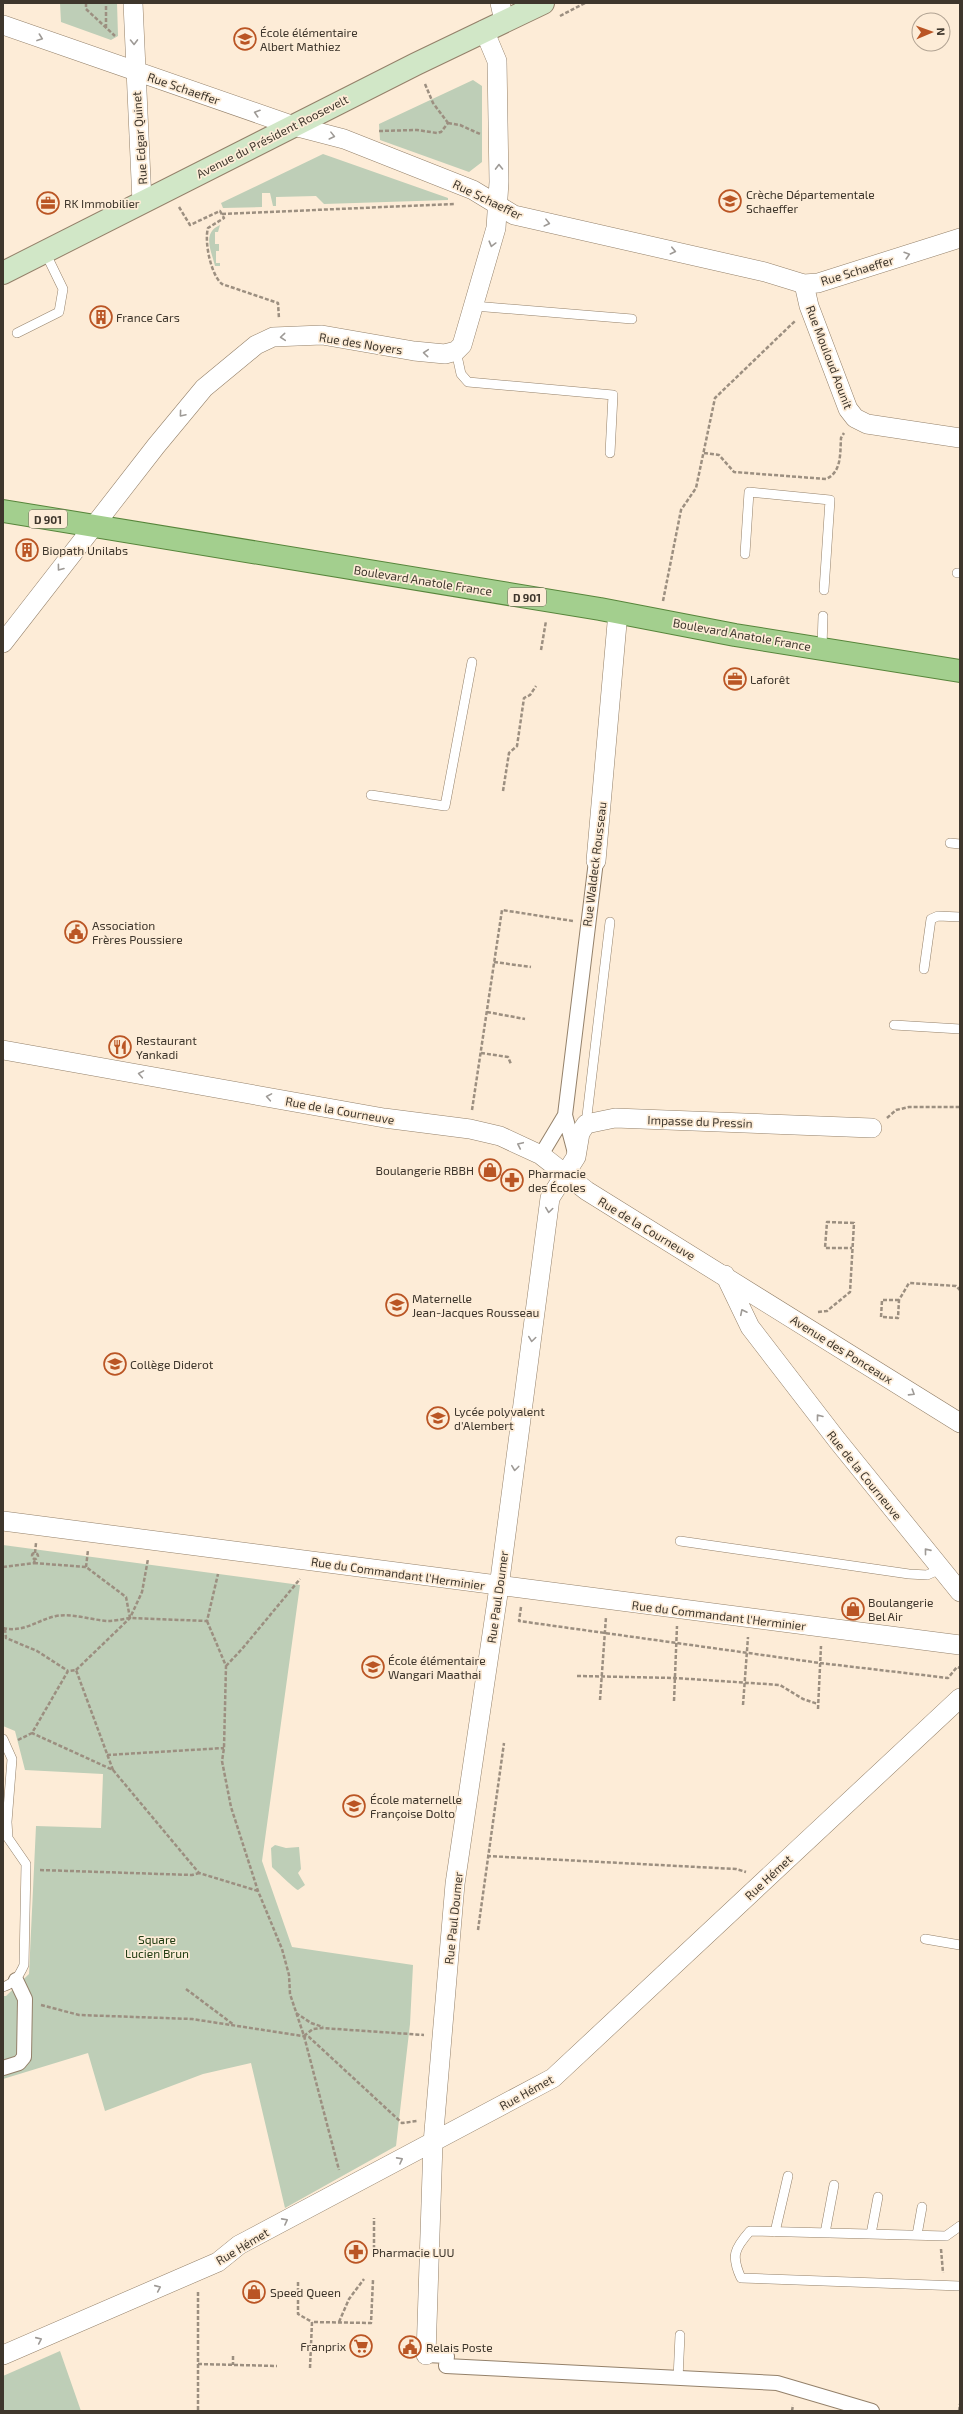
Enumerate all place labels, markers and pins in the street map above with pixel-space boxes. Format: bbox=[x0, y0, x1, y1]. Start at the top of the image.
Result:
place label: École élémentaire Albert Mathiez bbox=[260, 25, 358, 53]
school or university icon: École élémentaire Albert Mathiez bbox=[232, 26, 258, 52]
place label: Crèche Départementale Schaeffer bbox=[746, 187, 875, 215]
school or university icon: Crèche Départementale Schaeffer bbox=[717, 188, 743, 214]
office icon: RK Immobilier bbox=[35, 190, 61, 216]
place label: RK Immobilier bbox=[64, 196, 140, 210]
building icon: France Cars bbox=[88, 304, 114, 330]
place label: France Cars bbox=[116, 310, 180, 324]
building icon: Biopath Unilabs bbox=[14, 537, 40, 563]
place label: Biopath Unilabs bbox=[42, 543, 128, 557]
office icon: Laforêt bbox=[722, 666, 748, 692]
place label: Laforêt bbox=[750, 672, 790, 686]
place label: Association Frères Poussiere bbox=[92, 918, 183, 946]
public building icon: Association Frères Poussiere bbox=[63, 919, 89, 945]
place label: Restaurant Yankadi bbox=[136, 1033, 197, 1061]
restaurant icon: Restaurant Yankadi bbox=[107, 1034, 133, 1060]
shop icon: Boulangerie RBBH bbox=[477, 1157, 503, 1183]
place label: Boulangerie RBBH bbox=[375, 1163, 474, 1177]
place label: Pharmacie des Écoles bbox=[528, 1166, 586, 1194]
pharmacy icon: Pharmacie des Écoles bbox=[499, 1167, 525, 1193]
place label: Maternelle Jean-Jacques Rousseau bbox=[412, 1291, 539, 1319]
school or university icon: Maternelle Jean-Jacques Rousseau bbox=[384, 1292, 410, 1318]
school or university icon: Collège Diderot bbox=[102, 1351, 128, 1377]
place label: Collège Diderot bbox=[130, 1357, 214, 1371]
place label: Lycée polyvalent d'Alembert bbox=[454, 1404, 545, 1432]
school or university icon: Lycée polyvalent d'Alembert bbox=[425, 1405, 451, 1431]
place label: Boulangerie Bel Air bbox=[868, 1595, 934, 1623]
shop icon: Boulangerie Bel Air bbox=[840, 1596, 866, 1622]
place label: École élémentaire Wangari Maathai bbox=[388, 1653, 486, 1681]
school or university icon: École élémentaire Wangari Maathai bbox=[360, 1654, 386, 1680]
place label: École maternelle Françoise Dolto bbox=[370, 1792, 462, 1821]
school or university icon: École maternelle Françoise Dolto bbox=[341, 1793, 367, 1819]
pharmacy icon: Pharmacie LUU bbox=[343, 2239, 369, 2265]
place label: Pharmacie LUU bbox=[372, 2245, 454, 2259]
shop icon: Speed Queen bbox=[241, 2279, 267, 2305]
place label: Speed Queen bbox=[270, 2285, 341, 2300]
supermarket icon: Franprix bbox=[348, 2333, 374, 2359]
public building icon: Relais Poste bbox=[397, 2334, 423, 2360]
place label: Franprix bbox=[300, 2339, 347, 2353]
place label: Relais Poste bbox=[426, 2340, 493, 2354]

